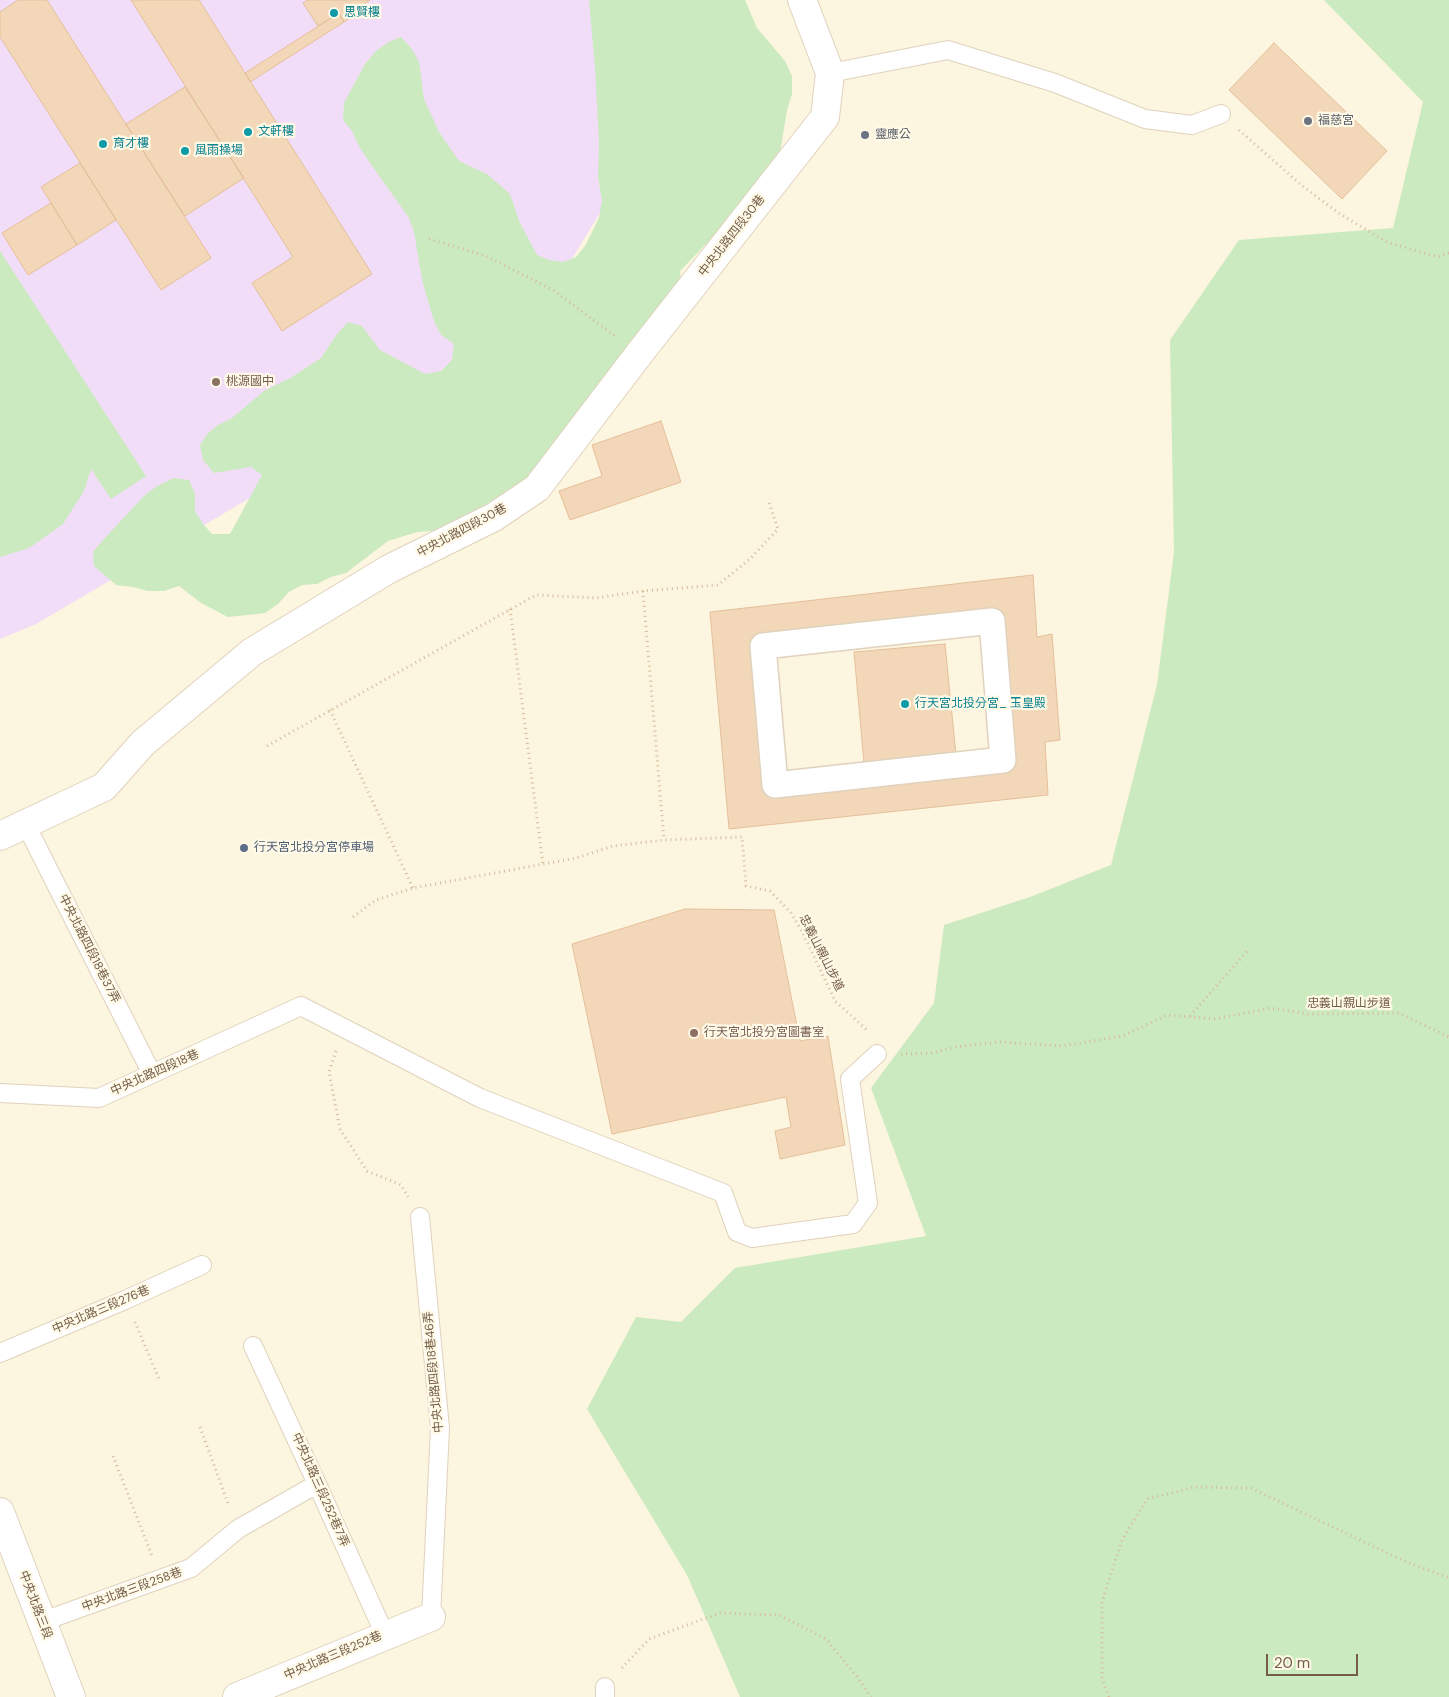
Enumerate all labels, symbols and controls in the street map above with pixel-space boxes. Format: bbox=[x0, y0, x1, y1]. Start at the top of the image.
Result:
place label: 思賢樓 bbox=[344, 6, 380, 20]
marker: 思賢樓 bbox=[328, 7, 340, 19]
place label: 福慈宮 bbox=[1318, 114, 1354, 128]
marker: 福慈宮 bbox=[1302, 115, 1314, 127]
place label: 文軒樓 bbox=[258, 125, 294, 139]
marker: 文軒樓 bbox=[242, 126, 254, 138]
place label: 靈應公 bbox=[875, 128, 911, 142]
marker: 靈應公 bbox=[859, 129, 871, 141]
place label: 育才樓 bbox=[113, 137, 149, 151]
marker: 育才樓 bbox=[97, 138, 109, 150]
place label: 風雨操場 bbox=[195, 144, 243, 158]
marker: 風雨操場 bbox=[179, 145, 191, 157]
street label: 中央北路四段30巷 bbox=[696, 192, 768, 280]
place label: 桃源國中 bbox=[226, 375, 274, 389]
marker: 桃源國中 bbox=[210, 376, 222, 388]
street label: 中央北路四段30巷 bbox=[415, 501, 509, 561]
place label: 行天宮北投分宮_ 玉皇殿 bbox=[915, 697, 1046, 711]
marker: 行天宮北投分宮_ 玉皇殿 bbox=[899, 698, 911, 710]
place label: 行天宮北投分宮停車場 bbox=[254, 841, 374, 855]
marker: 行天宮北投分宮停車場 bbox=[238, 842, 250, 854]
street label: 中央北路四段18巷37弄 bbox=[55, 892, 123, 1006]
street label: 忠義山親山步道 bbox=[796, 912, 846, 994]
street label: 忠義山親山步道 bbox=[1307, 997, 1391, 1011]
place label: 行天宮北投分宮圖書室 bbox=[704, 1026, 824, 1040]
marker: 行天宮北投分宮圖書室 bbox=[688, 1027, 700, 1039]
street label: 中央北路四段18巷 bbox=[109, 1047, 201, 1099]
street label: 中央北路三段276巷 bbox=[50, 1283, 152, 1337]
street label: 中央北路四段18巷46弄 bbox=[422, 1311, 446, 1433]
street label: 中央北路三段252巷7弄 bbox=[288, 1431, 352, 1549]
street label: 中央北路三段258巷 bbox=[80, 1565, 184, 1615]
street label: 中央北路三段 bbox=[15, 1569, 55, 1641]
street label: 中央北路三段252巷 bbox=[282, 1629, 384, 1683]
scale bar bbox=[1269, 1644, 1362, 1676]
text: 20 m bbox=[1274, 1653, 1310, 1673]

